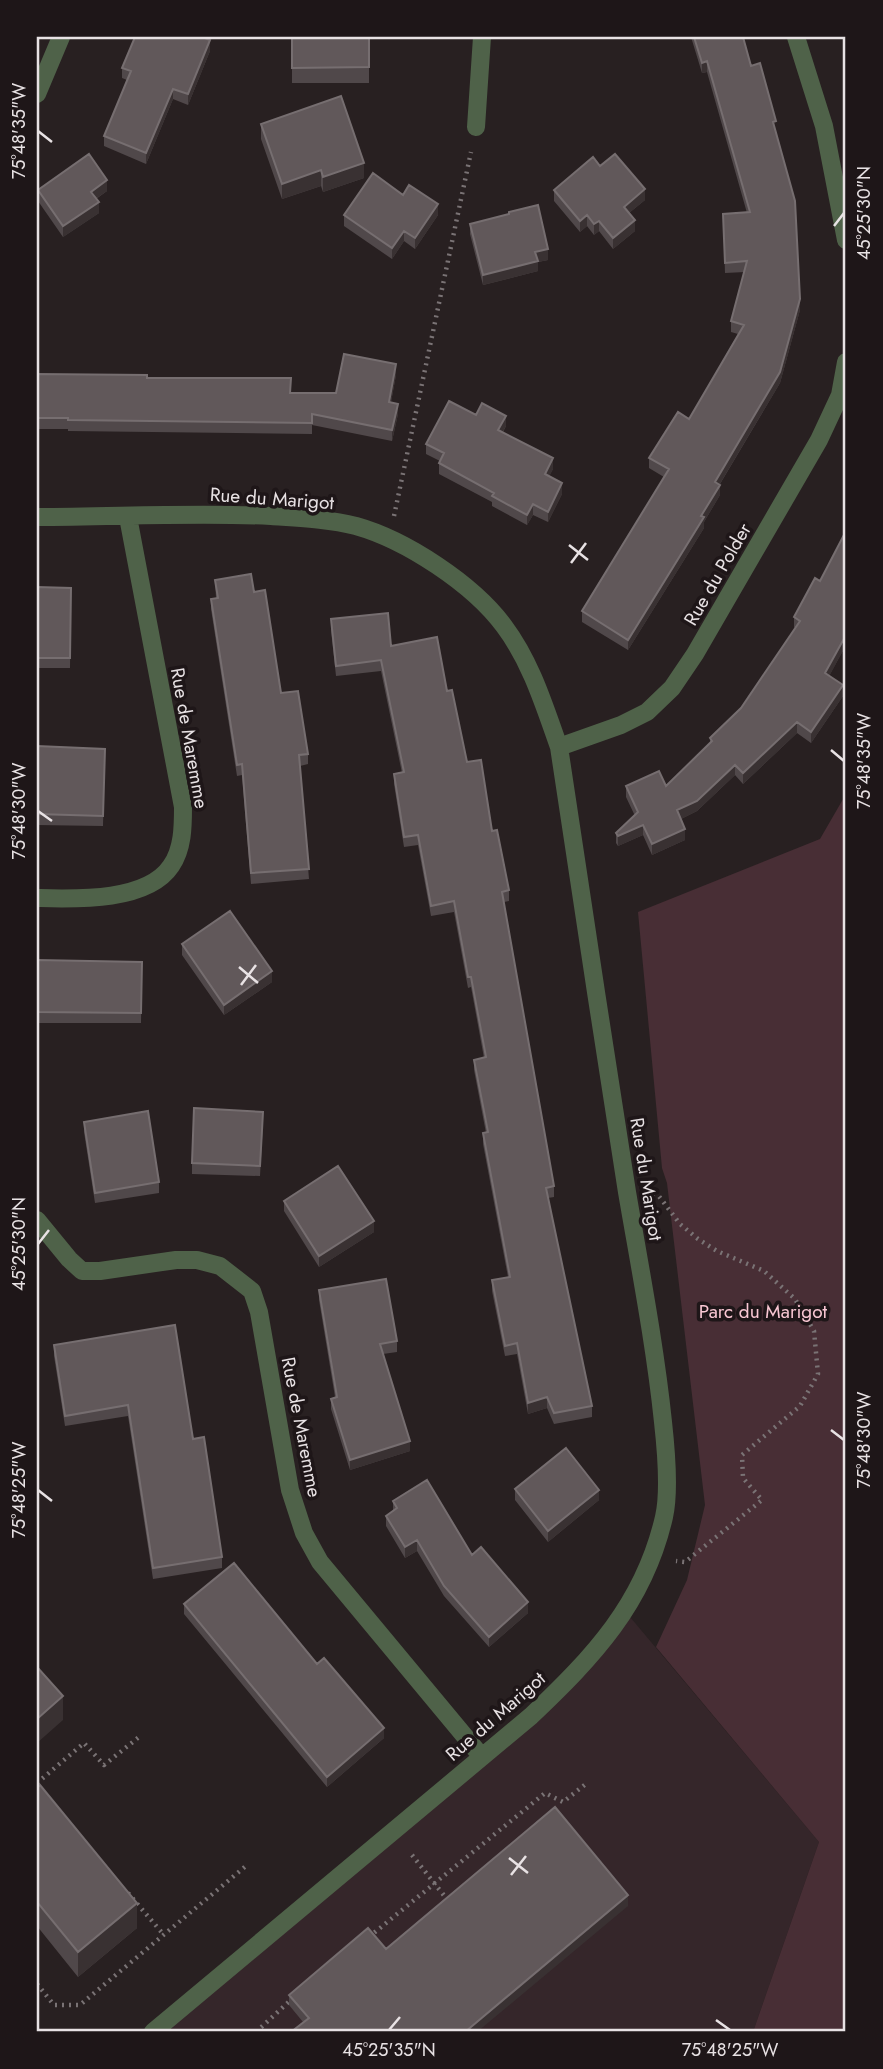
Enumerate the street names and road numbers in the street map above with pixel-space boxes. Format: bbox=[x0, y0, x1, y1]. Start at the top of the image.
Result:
street label: Rue du Marigot bbox=[209, 481, 335, 516]
street label: Rue du Polder bbox=[677, 518, 758, 631]
street label: Rue de Maremme bbox=[164, 666, 215, 811]
street label: Rue du Marigot bbox=[623, 1116, 670, 1243]
street label: Rue de Maremme bbox=[275, 1355, 328, 1500]
street label: Rue du Marigot bbox=[440, 1665, 551, 1767]

